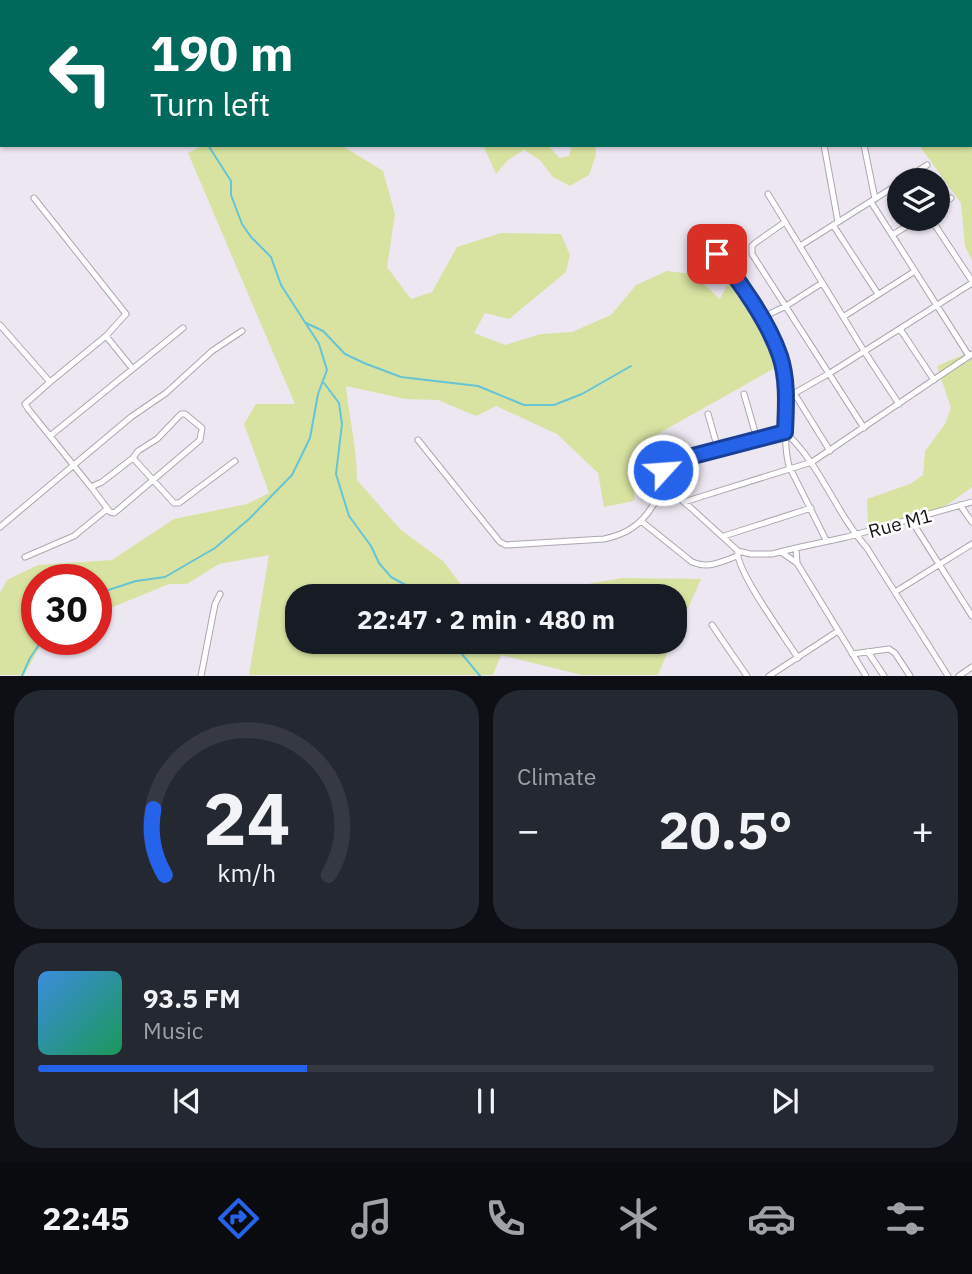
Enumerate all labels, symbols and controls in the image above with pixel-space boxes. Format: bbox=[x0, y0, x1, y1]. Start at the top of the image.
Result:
text: 190 m bbox=[150, 21, 294, 84]
icon: left bbox=[35, 28, 126, 119]
text: Turn left bbox=[150, 83, 270, 125]
map controls bbox=[887, 168, 950, 231]
button: layers bbox=[887, 168, 950, 231]
pin bbox=[687, 224, 747, 284]
icon: arrive bbox=[698, 235, 736, 273]
position arrow bbox=[626, 433, 700, 507]
street label: Rue M1 bbox=[866, 503, 934, 543]
speed limit sign: 30 bbox=[21, 564, 112, 655]
text: 22:47 · 2 min · 480 m bbox=[357, 602, 615, 636]
text: Climate bbox=[517, 761, 596, 791]
text: 24 bbox=[203, 771, 290, 866]
text: 20.5° bbox=[658, 796, 793, 863]
text: − bbox=[517, 805, 540, 854]
text: + bbox=[911, 805, 934, 854]
text: km/h bbox=[217, 856, 276, 889]
text: 93.5 FM bbox=[143, 981, 241, 1015]
text: Music bbox=[143, 1015, 203, 1045]
icon: previous bbox=[168, 1082, 206, 1120]
icon: pause bbox=[467, 1082, 505, 1120]
icon: next bbox=[766, 1082, 804, 1120]
icon: directions bbox=[214, 1194, 263, 1243]
icon: music bbox=[347, 1194, 396, 1243]
icon: phone bbox=[481, 1194, 530, 1243]
icon: climate bbox=[614, 1194, 663, 1243]
icon: car bbox=[747, 1194, 796, 1243]
icon: filters bbox=[881, 1194, 930, 1243]
text: 22:45 bbox=[42, 1197, 130, 1239]

